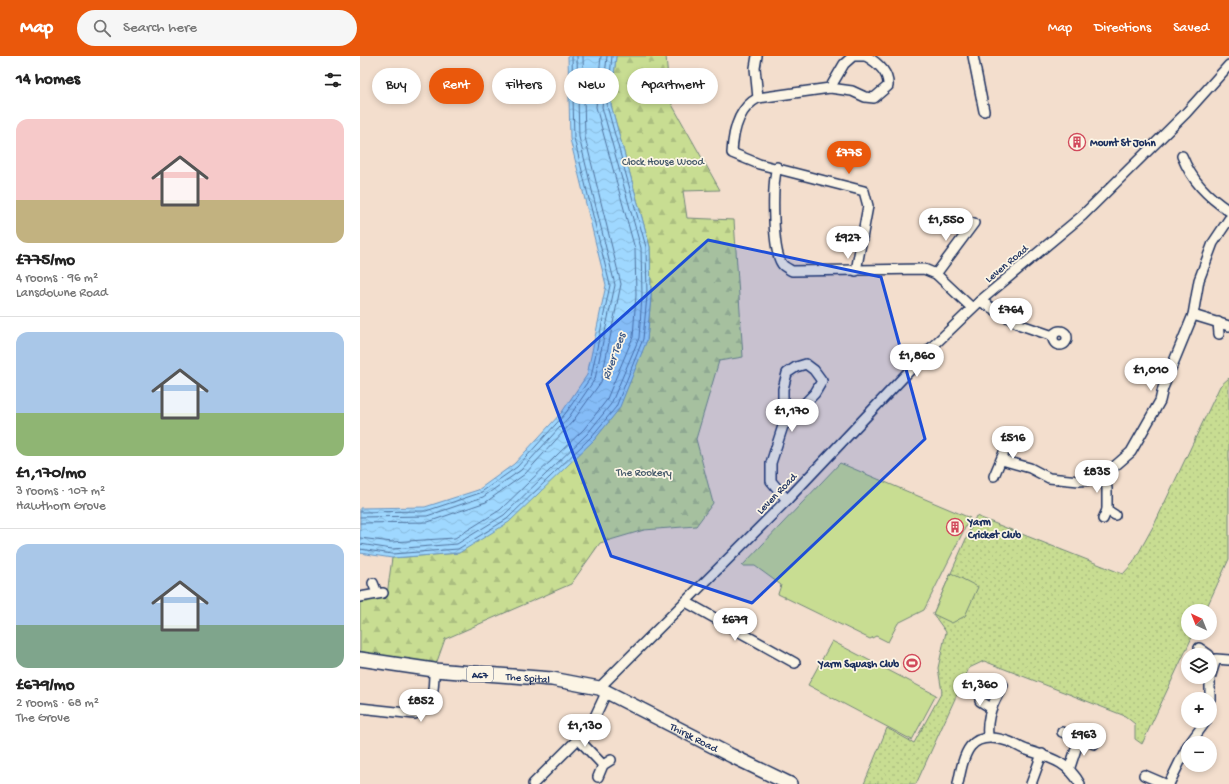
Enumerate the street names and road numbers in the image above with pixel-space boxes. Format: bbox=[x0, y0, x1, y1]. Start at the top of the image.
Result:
street label: Leven Road bbox=[983, 242, 1032, 286]
street label: Leven Road bbox=[755, 470, 801, 517]
road number: A67 bbox=[467, 666, 493, 682]
street label: The Spital bbox=[504, 671, 551, 687]
street label: Thirsk Road bbox=[667, 721, 721, 756]

